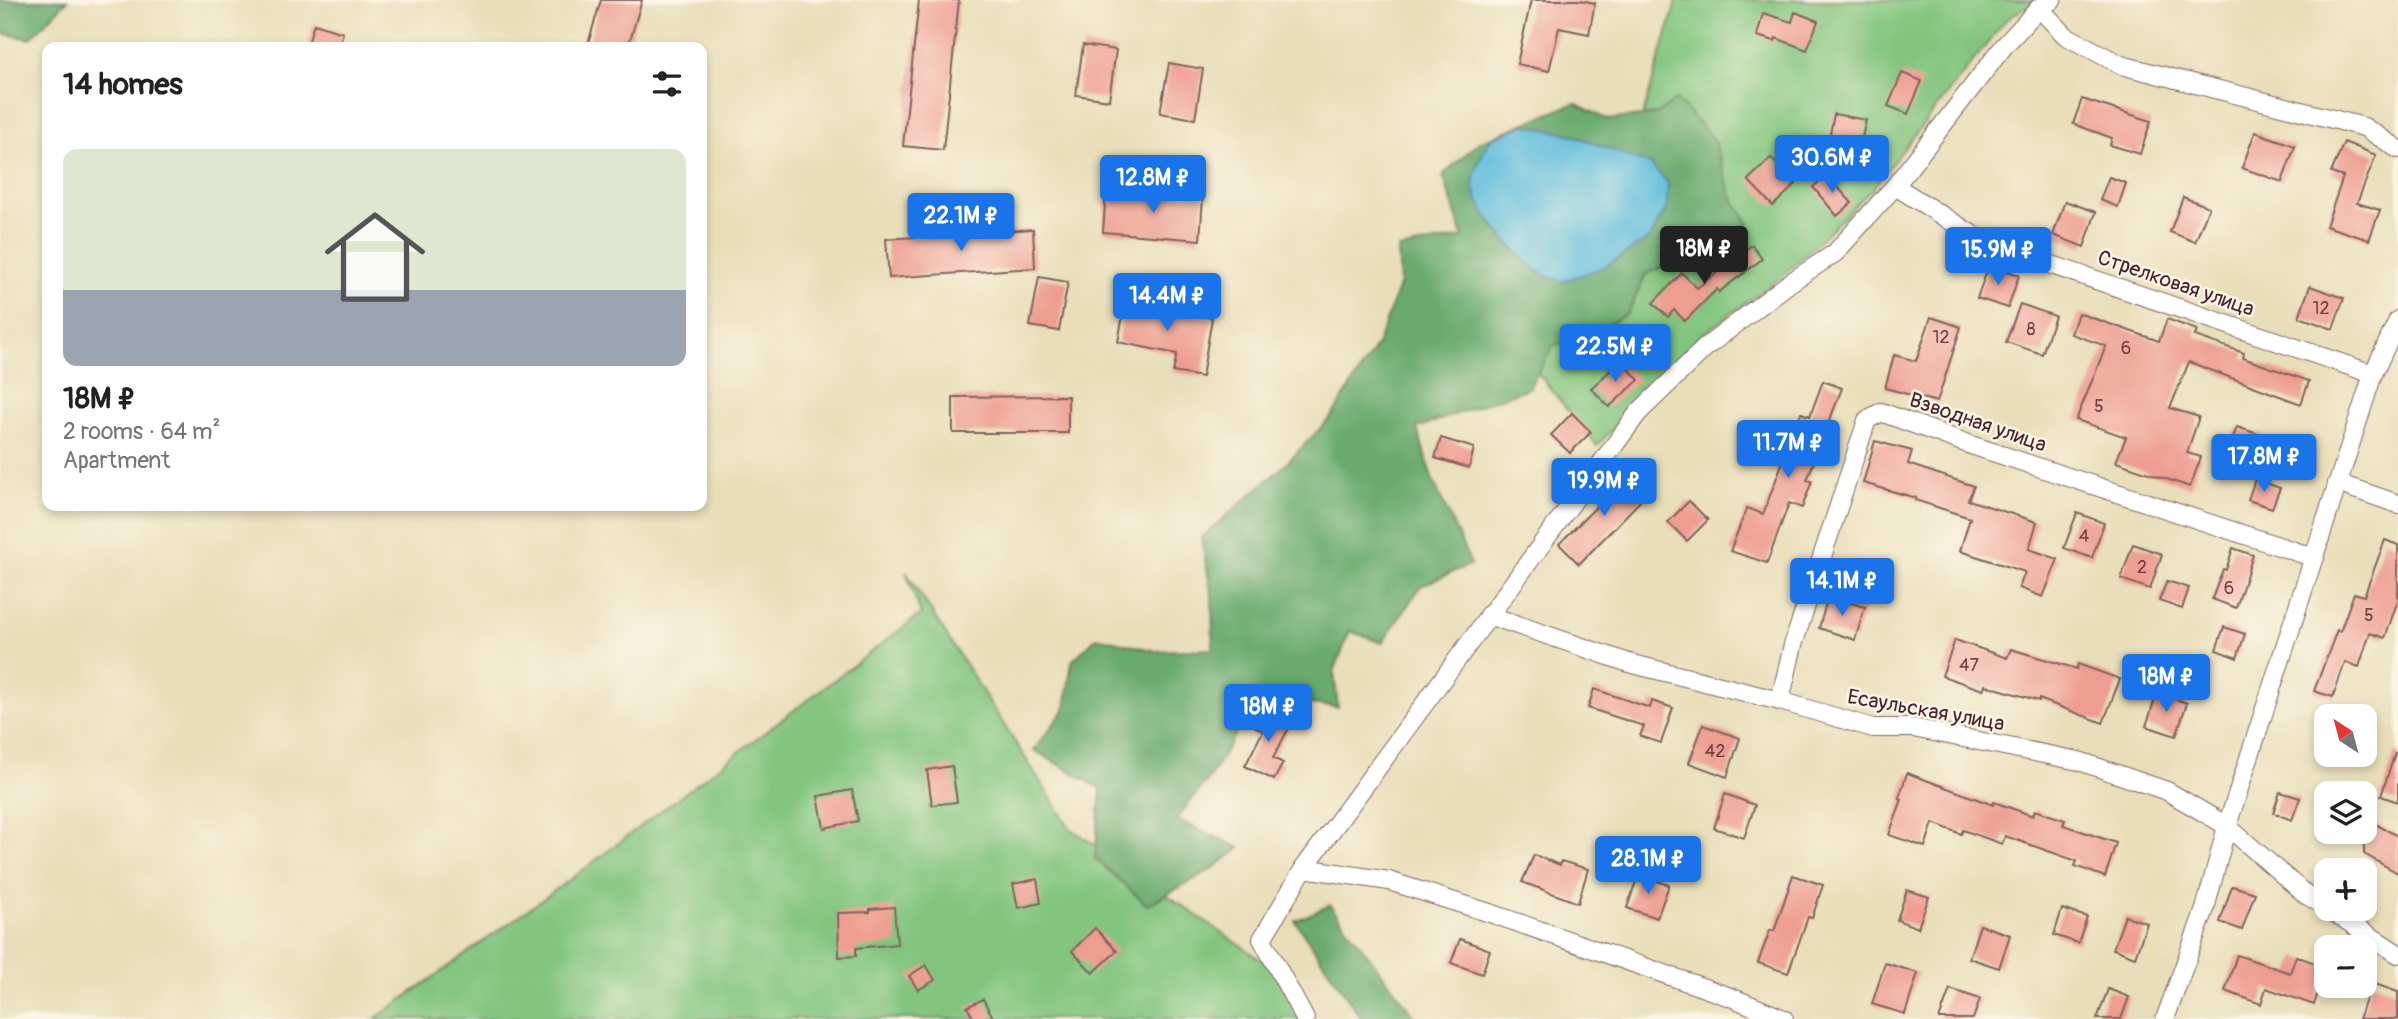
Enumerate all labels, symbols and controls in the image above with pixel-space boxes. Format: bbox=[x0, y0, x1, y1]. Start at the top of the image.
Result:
icon: filters bbox=[648, 65, 686, 103]
text: 14 homes bbox=[63, 66, 183, 103]
pin: 30.6M ₽ bbox=[1767, 136, 1897, 195]
text: 30.6M ₽ bbox=[1791, 143, 1873, 172]
pin: 12.8M ₽ bbox=[1088, 156, 1218, 215]
text: 12.8M ₽ bbox=[1116, 163, 1190, 192]
icon: home bbox=[312, 194, 438, 320]
pin: 22.1M ₽ bbox=[896, 194, 1026, 253]
text: 22.1M ₽ bbox=[923, 201, 999, 230]
pin: 18M ₽ bbox=[1655, 226, 1753, 286]
pin: 15.9M ₽ bbox=[1933, 228, 2063, 287]
text: 18M ₽ bbox=[1676, 234, 1732, 263]
text: 15.9M ₽ bbox=[1961, 235, 2035, 264]
street label: Стрелковая улица bbox=[2094, 244, 2258, 323]
pin: 14.4M ₽ bbox=[1102, 274, 1232, 333]
text: 14.4M ₽ bbox=[1129, 281, 1205, 310]
house number: 12 bbox=[2312, 297, 2330, 320]
house number: 8 bbox=[2026, 318, 2036, 341]
pin: 22.5M ₽ bbox=[1550, 324, 1680, 384]
house number: 12 bbox=[1932, 326, 1950, 349]
text: 22.5M ₽ bbox=[1576, 332, 1654, 361]
house number: 6 bbox=[2121, 337, 2131, 360]
text: 18M ₽ bbox=[63, 380, 136, 417]
street label: Взводная улица bbox=[1906, 386, 2050, 459]
house number: 5 bbox=[2094, 395, 2104, 418]
text: 2 rooms · 64 m² bbox=[63, 417, 220, 446]
pin: 11.7M ₽ bbox=[1723, 420, 1853, 480]
text: 11.7M ₽ bbox=[1753, 428, 1823, 457]
pin: 17.8M ₽ bbox=[2199, 434, 2329, 494]
text: 17.8M ₽ bbox=[2227, 442, 2301, 471]
text: Apartment bbox=[63, 446, 170, 475]
pin: 19.9M ₽ bbox=[1539, 458, 1669, 518]
text: 19.9M ₽ bbox=[1567, 466, 1641, 495]
house number: 4 bbox=[2079, 525, 2090, 548]
house number: 2 bbox=[2137, 556, 2147, 579]
pin: 14.1M ₽ bbox=[1777, 558, 1907, 618]
text: 14.1M ₽ bbox=[1806, 566, 1878, 595]
house number: 6 bbox=[2224, 577, 2234, 600]
house number: 5 bbox=[2364, 604, 2374, 627]
house number: 47 bbox=[1959, 654, 1979, 677]
pin: 18M ₽ bbox=[2117, 654, 2215, 714]
text: 18M ₽ bbox=[2138, 662, 2194, 691]
street label: Есаульская улица bbox=[1845, 683, 2007, 738]
pin: 18M ₽ bbox=[1219, 684, 1317, 744]
text: 18M ₽ bbox=[1240, 692, 1296, 721]
north arrow bbox=[2314, 704, 2376, 766]
map controls bbox=[2314, 704, 2377, 998]
house number: 42 bbox=[1705, 740, 1725, 763]
button: layers bbox=[2314, 781, 2377, 844]
pin: 28.1M ₽ bbox=[1583, 836, 1713, 896]
text: 28.1M ₽ bbox=[1611, 844, 1685, 873]
button: + bbox=[2314, 858, 2377, 921]
button: − bbox=[2314, 935, 2377, 998]

